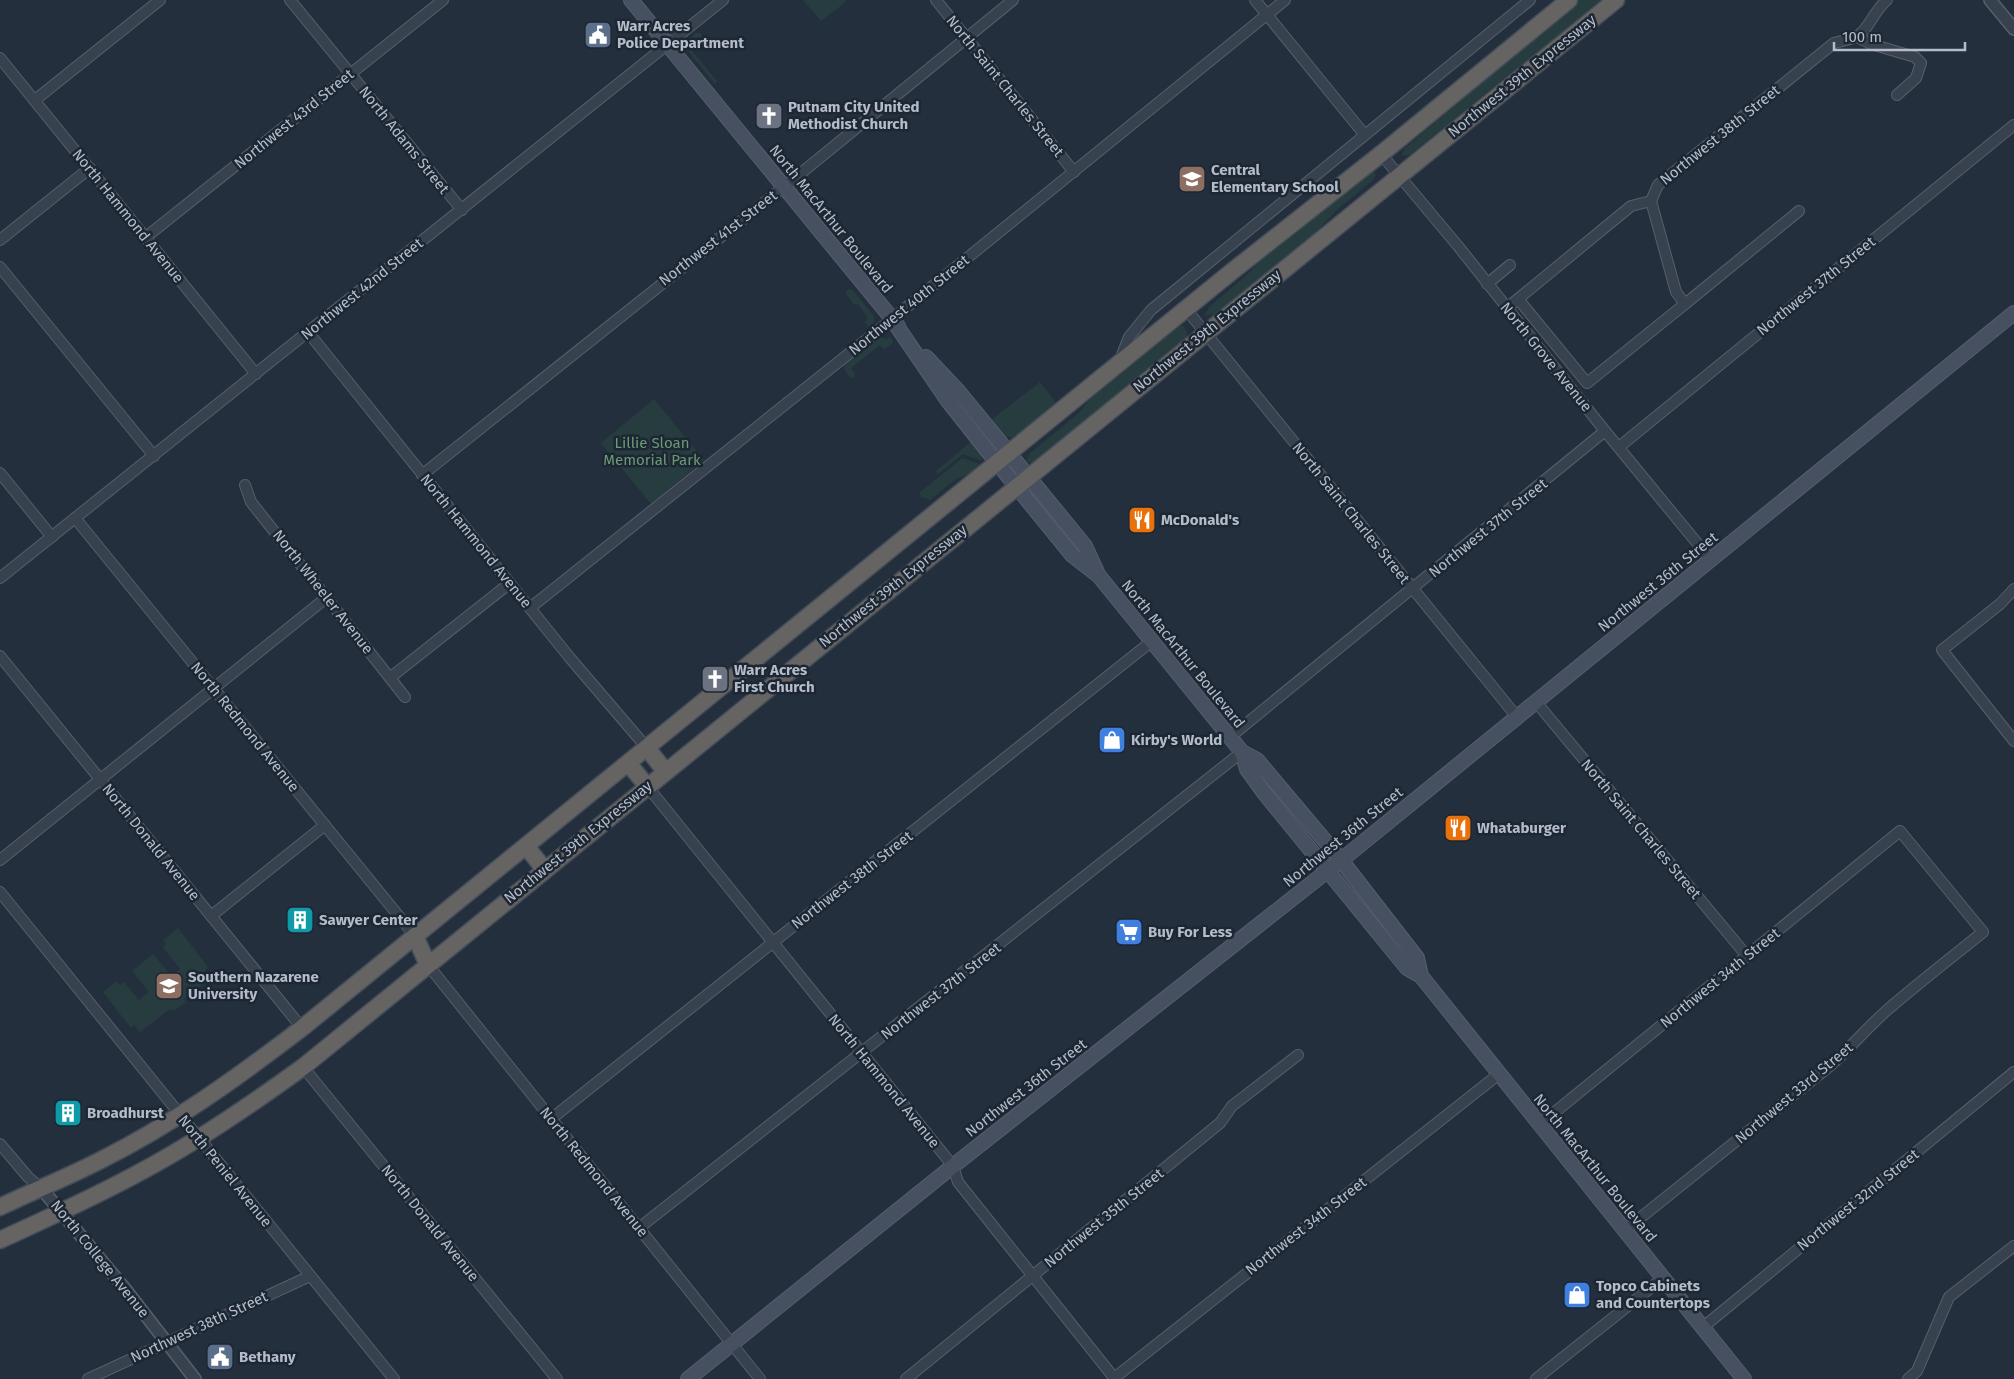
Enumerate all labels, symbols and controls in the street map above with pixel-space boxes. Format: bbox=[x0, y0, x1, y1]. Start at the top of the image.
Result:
street label: Northwest 39th Expressway bbox=[1444, 10, 1600, 141]
street label: North Saint Charles Street bbox=[942, 12, 1068, 161]
place label: Warr Acres Police Department bbox=[617, 17, 744, 52]
public building icon: Warr Acres Police Department bbox=[583, 20, 613, 50]
scale bar bbox=[1834, 20, 1965, 52]
text: 100 m bbox=[1842, 28, 1882, 46]
street label: Northwest 43rd Street bbox=[231, 65, 358, 173]
street label: Northwest 38th Street bbox=[1656, 81, 1784, 189]
street label: North Adams Street bbox=[355, 83, 453, 198]
place label: Putnam City United Methodist Church bbox=[788, 98, 919, 133]
church icon: Putnam City United Methodist Church bbox=[754, 101, 784, 131]
street label: North MacArthur Boulevard bbox=[766, 141, 896, 297]
street label: North Hammond Avenue bbox=[68, 145, 188, 287]
place label: Central Elementary School bbox=[1211, 161, 1339, 196]
school or university icon: Central Elementary School bbox=[1177, 164, 1207, 194]
street label: Northwest 41st Street bbox=[655, 186, 781, 290]
street label: Northwest 37th Street bbox=[1753, 232, 1879, 339]
street label: Northwest 42nd Street bbox=[297, 234, 427, 344]
street label: Northwest 40th Street bbox=[845, 251, 973, 359]
street label: Northwest 39th Expressway bbox=[1129, 265, 1285, 396]
street label: North Grove Avenue bbox=[1496, 299, 1596, 415]
park label: Lillie Sloan Memorial Park bbox=[603, 434, 701, 469]
street label: North Saint Charles Street bbox=[1288, 439, 1414, 588]
street label: North Hammond Avenue bbox=[416, 470, 536, 612]
street label: Northwest 37th Street bbox=[1425, 474, 1551, 581]
restaurant icon: McDonald's bbox=[1127, 505, 1157, 535]
place label: McDonald's bbox=[1161, 511, 1239, 529]
street label: Northwest 39th Expressway bbox=[815, 520, 971, 651]
street label: North Wheeler Avenue bbox=[269, 526, 377, 658]
street label: Northwest 36th Street bbox=[1595, 528, 1722, 636]
street label: North MacArthur Boulevard bbox=[1118, 576, 1248, 732]
street label: North Redmond Avenue bbox=[187, 658, 303, 796]
place label: Warr Acres First Church bbox=[734, 661, 815, 696]
church icon: Warr Acres First Church bbox=[700, 664, 730, 694]
shop icon: Kirby's World bbox=[1097, 725, 1127, 755]
place label: Kirby's World bbox=[1131, 731, 1222, 749]
street label: North Saint Charles Street bbox=[1577, 755, 1705, 903]
street label: Northwest 39th Expressway bbox=[500, 776, 656, 907]
street label: North Donald Avenue bbox=[98, 780, 204, 904]
street label: Northwest 36th Street bbox=[1280, 783, 1407, 891]
restaurant icon: Whataburger bbox=[1443, 813, 1473, 843]
place label: Whataburger bbox=[1477, 819, 1567, 837]
street label: Northwest 38th Street bbox=[788, 827, 917, 933]
building icon: Sawyer Center bbox=[285, 905, 315, 935]
place label: Sawyer Center bbox=[319, 911, 419, 929]
supermarket icon: Buy For Less bbox=[1114, 917, 1144, 947]
place label: Buy For Less bbox=[1148, 923, 1232, 941]
street label: Northwest 34th Street bbox=[1657, 924, 1784, 1032]
street label: Northwest 37th Street bbox=[877, 938, 1005, 1043]
place label: Southern Nazarene University bbox=[188, 968, 319, 1003]
school or university icon: Southern Nazarene University bbox=[154, 971, 184, 1001]
street label: North Hammond Avenue bbox=[824, 1010, 944, 1152]
street label: Northwest 36th Street bbox=[962, 1035, 1091, 1141]
street label: Northwest 33rd Street bbox=[1731, 1038, 1857, 1148]
street label: North MacArthur Boulevard bbox=[1530, 1090, 1660, 1246]
building icon: Broadhurst bbox=[53, 1098, 83, 1128]
street label: North Redmond Avenue bbox=[536, 1103, 652, 1241]
place label: Broadhurst bbox=[87, 1104, 164, 1122]
street label: North Peniel Avenue bbox=[174, 1111, 276, 1231]
street label: Northwest 32nd Street bbox=[1793, 1145, 1923, 1255]
street label: North Donald Avenue bbox=[377, 1161, 483, 1285]
street label: Northwest 35th Street bbox=[1041, 1164, 1168, 1272]
street label: Northwest 34th Street bbox=[1242, 1173, 1371, 1279]
street label: North College Avenue bbox=[47, 1197, 153, 1321]
place label: Topco Cabinets and Countertops bbox=[1596, 1277, 1710, 1312]
shop icon: Topco Cabinets and Countertops bbox=[1562, 1280, 1592, 1310]
street label: Northwest 38th Street bbox=[128, 1287, 271, 1367]
public building icon: Bethany bbox=[205, 1342, 235, 1372]
place label: Bethany bbox=[239, 1348, 296, 1366]

